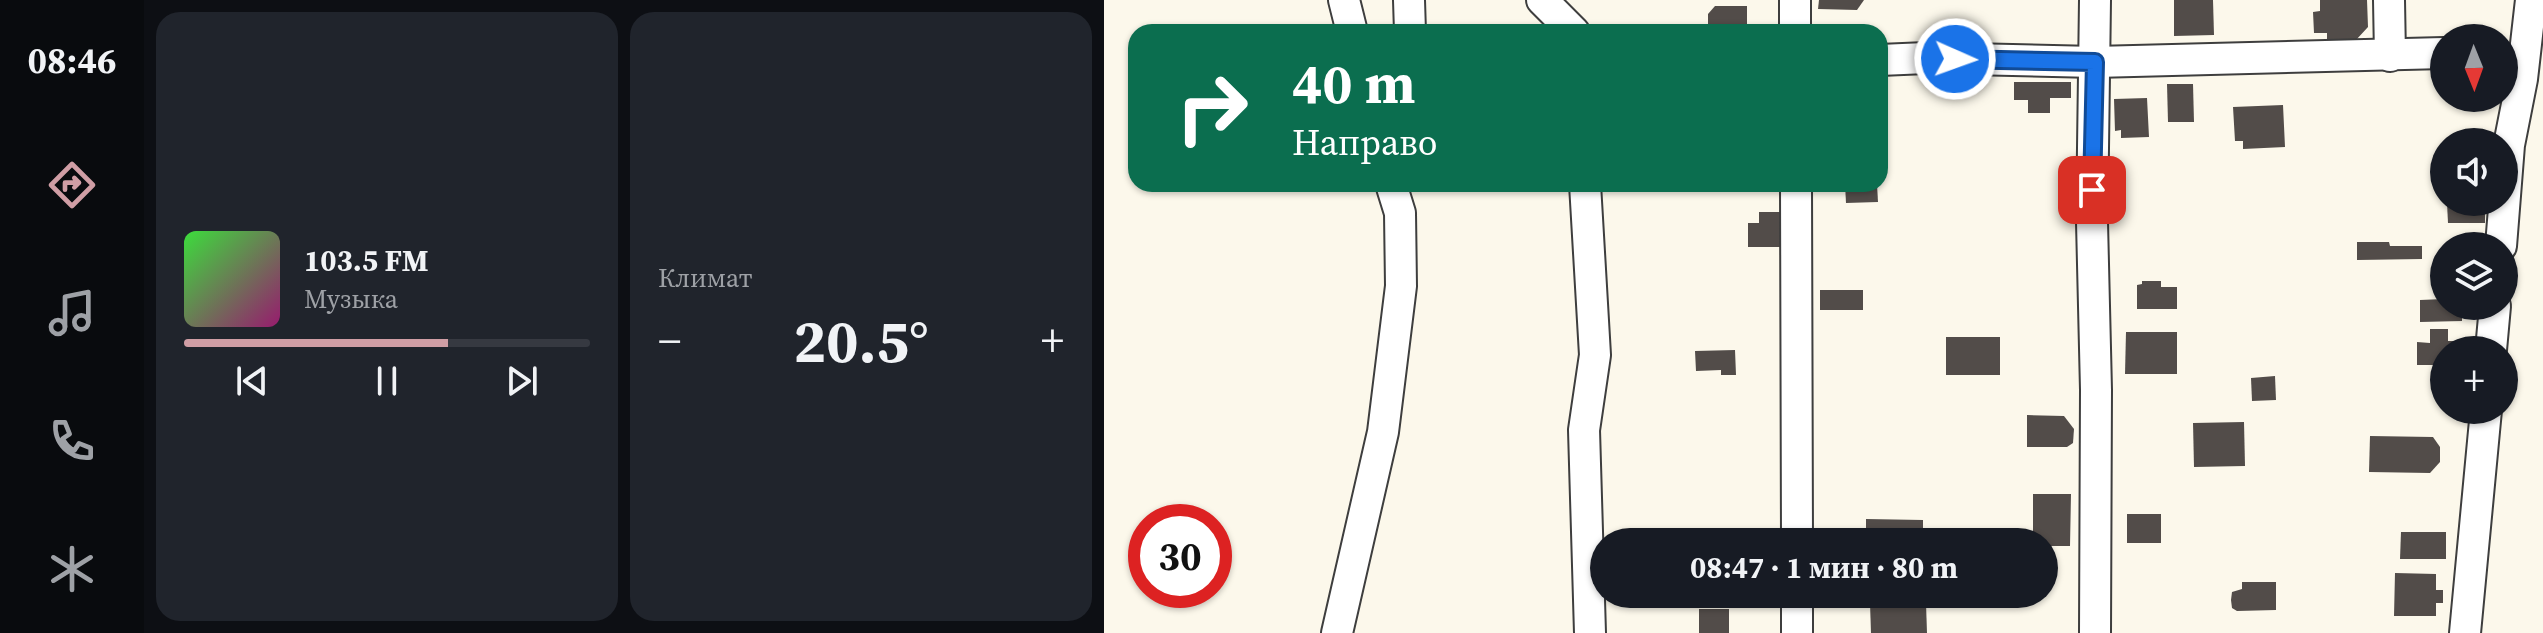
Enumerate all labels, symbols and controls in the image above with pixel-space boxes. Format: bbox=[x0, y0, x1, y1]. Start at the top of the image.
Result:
position arrow bbox=[1913, 17, 1997, 101]
north arrow bbox=[2430, 24, 2518, 112]
map controls bbox=[2430, 24, 2518, 424]
text: 08:46 bbox=[28, 36, 116, 85]
text: 40 m bbox=[1292, 45, 1415, 122]
icon: right bbox=[1160, 56, 1264, 160]
text: Направо bbox=[1292, 118, 1437, 167]
button: sound bbox=[2430, 128, 2518, 216]
pin bbox=[2058, 156, 2126, 224]
icon: directions bbox=[44, 157, 100, 213]
icon: arrive bbox=[2070, 168, 2114, 212]
button: layers bbox=[2430, 232, 2518, 320]
text: 103.5 FM bbox=[304, 240, 429, 281]
text: Климат bbox=[658, 260, 752, 296]
text: Музыка bbox=[304, 281, 398, 317]
icon: music bbox=[44, 285, 100, 341]
text: 20.5° bbox=[793, 300, 929, 382]
text: − bbox=[658, 310, 681, 371]
text: + bbox=[1041, 310, 1064, 371]
button: + bbox=[2430, 336, 2518, 424]
icon: previous bbox=[230, 359, 274, 403]
icon: pause bbox=[365, 359, 409, 403]
icon: next bbox=[500, 359, 544, 403]
icon: phone bbox=[44, 413, 100, 469]
speed limit sign: 30 bbox=[1128, 504, 1232, 608]
icon: climate bbox=[44, 541, 100, 597]
text: 08:47 · 1 мин · 80 m bbox=[1690, 547, 1958, 588]

